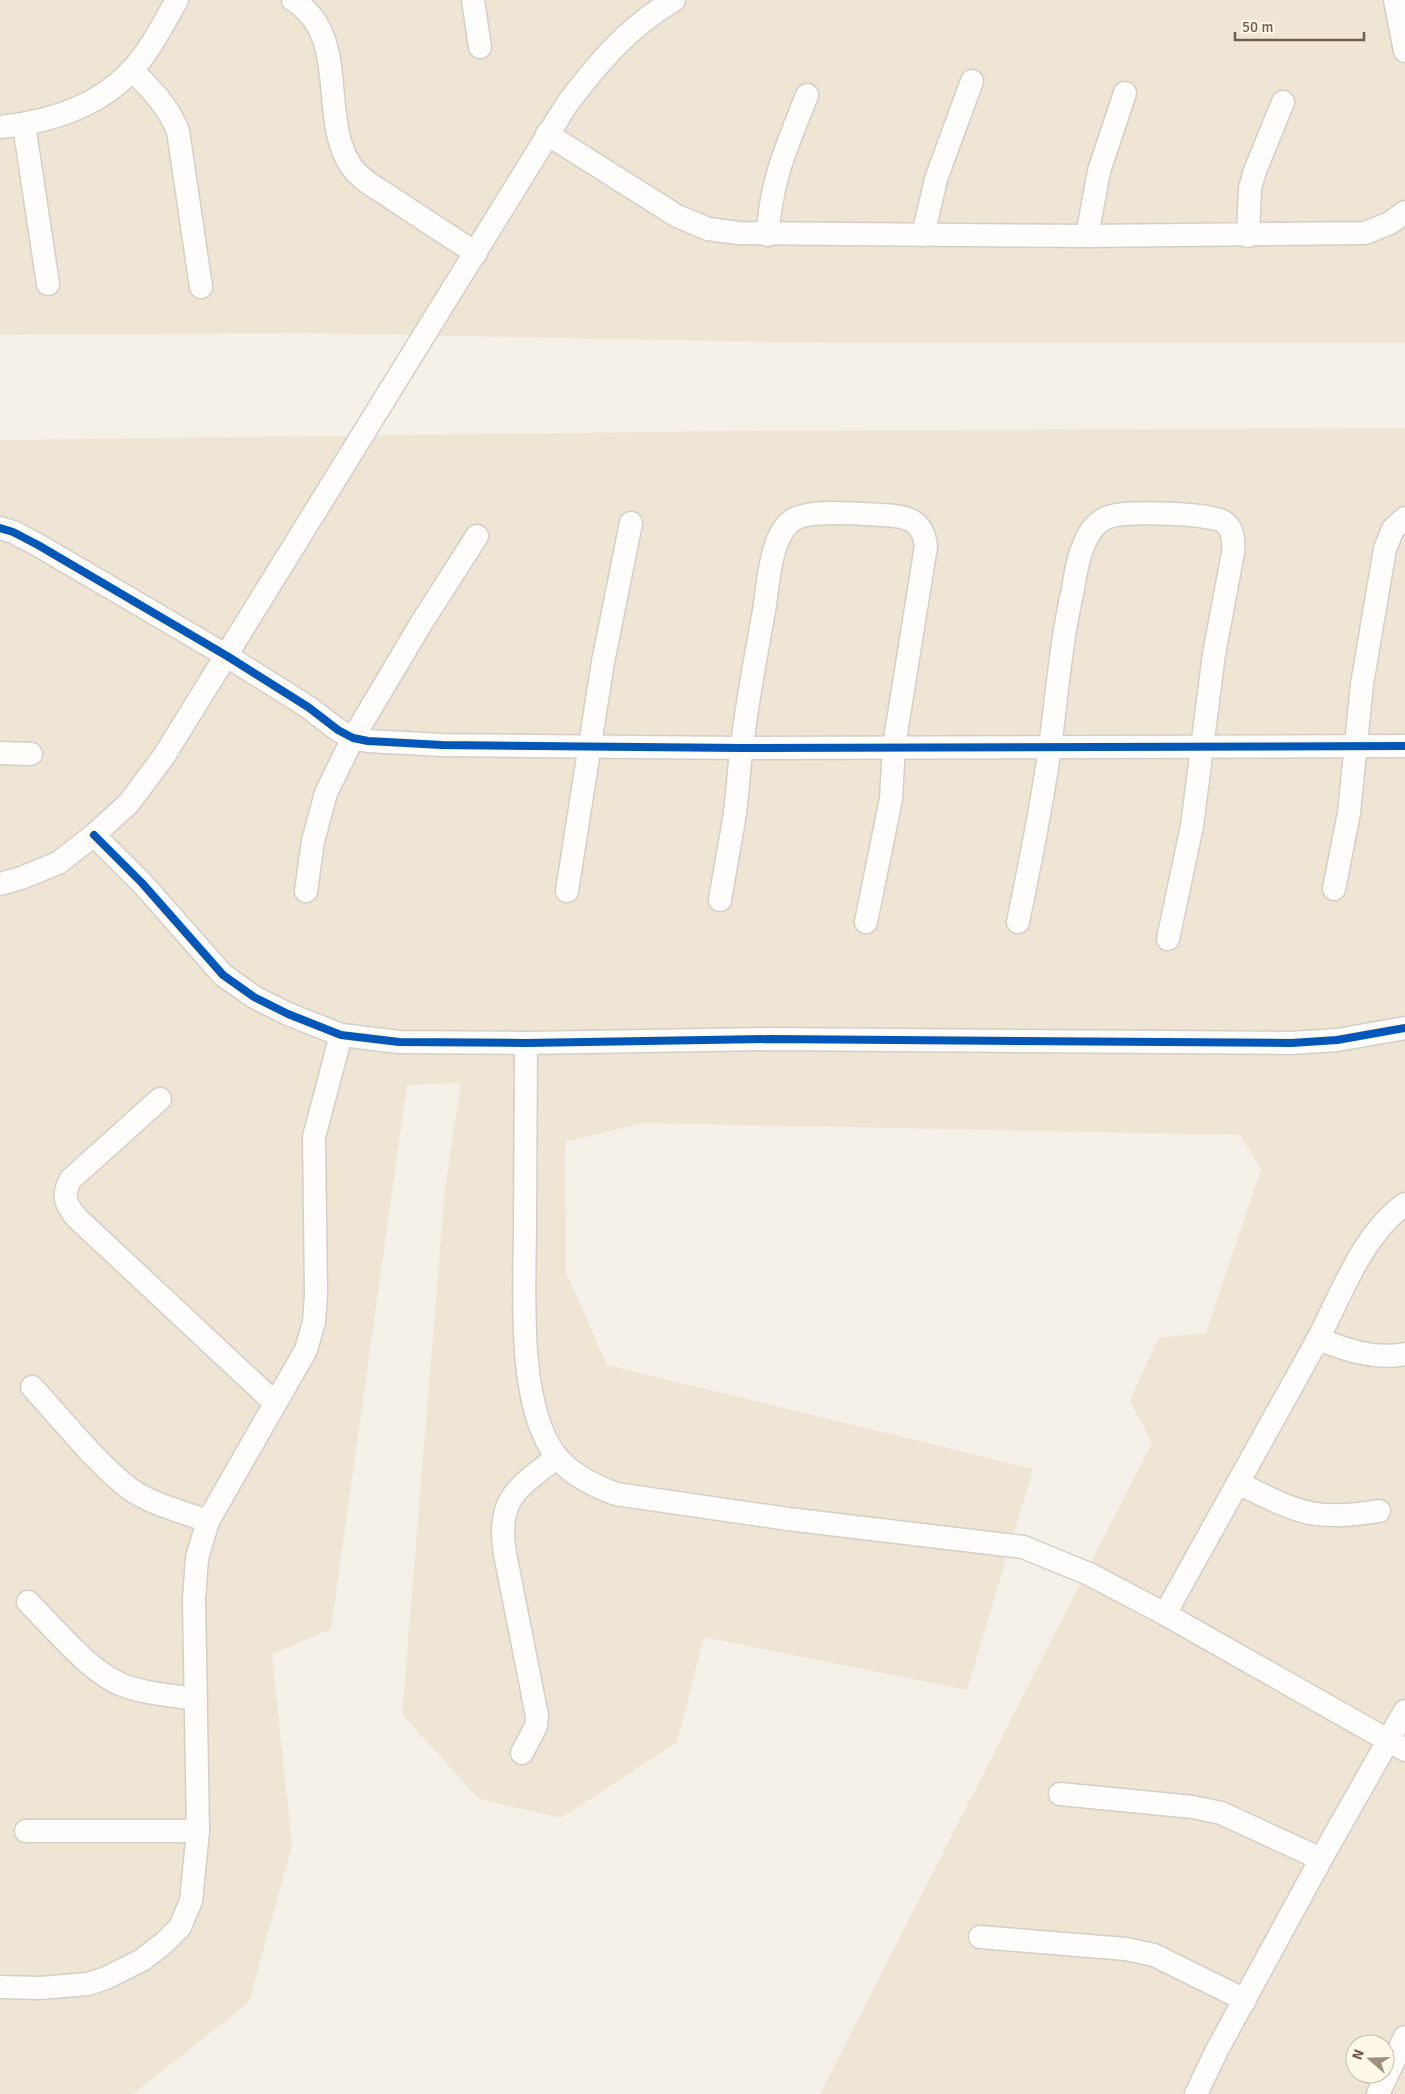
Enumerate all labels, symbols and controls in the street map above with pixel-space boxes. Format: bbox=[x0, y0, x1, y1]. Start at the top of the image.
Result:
scale bar bbox=[1235, 10, 1364, 42]
text: 50 m bbox=[1242, 18, 1273, 36]
north arrow bbox=[1345, 2034, 1395, 2084]
text: N bbox=[1349, 2047, 1368, 2062]

